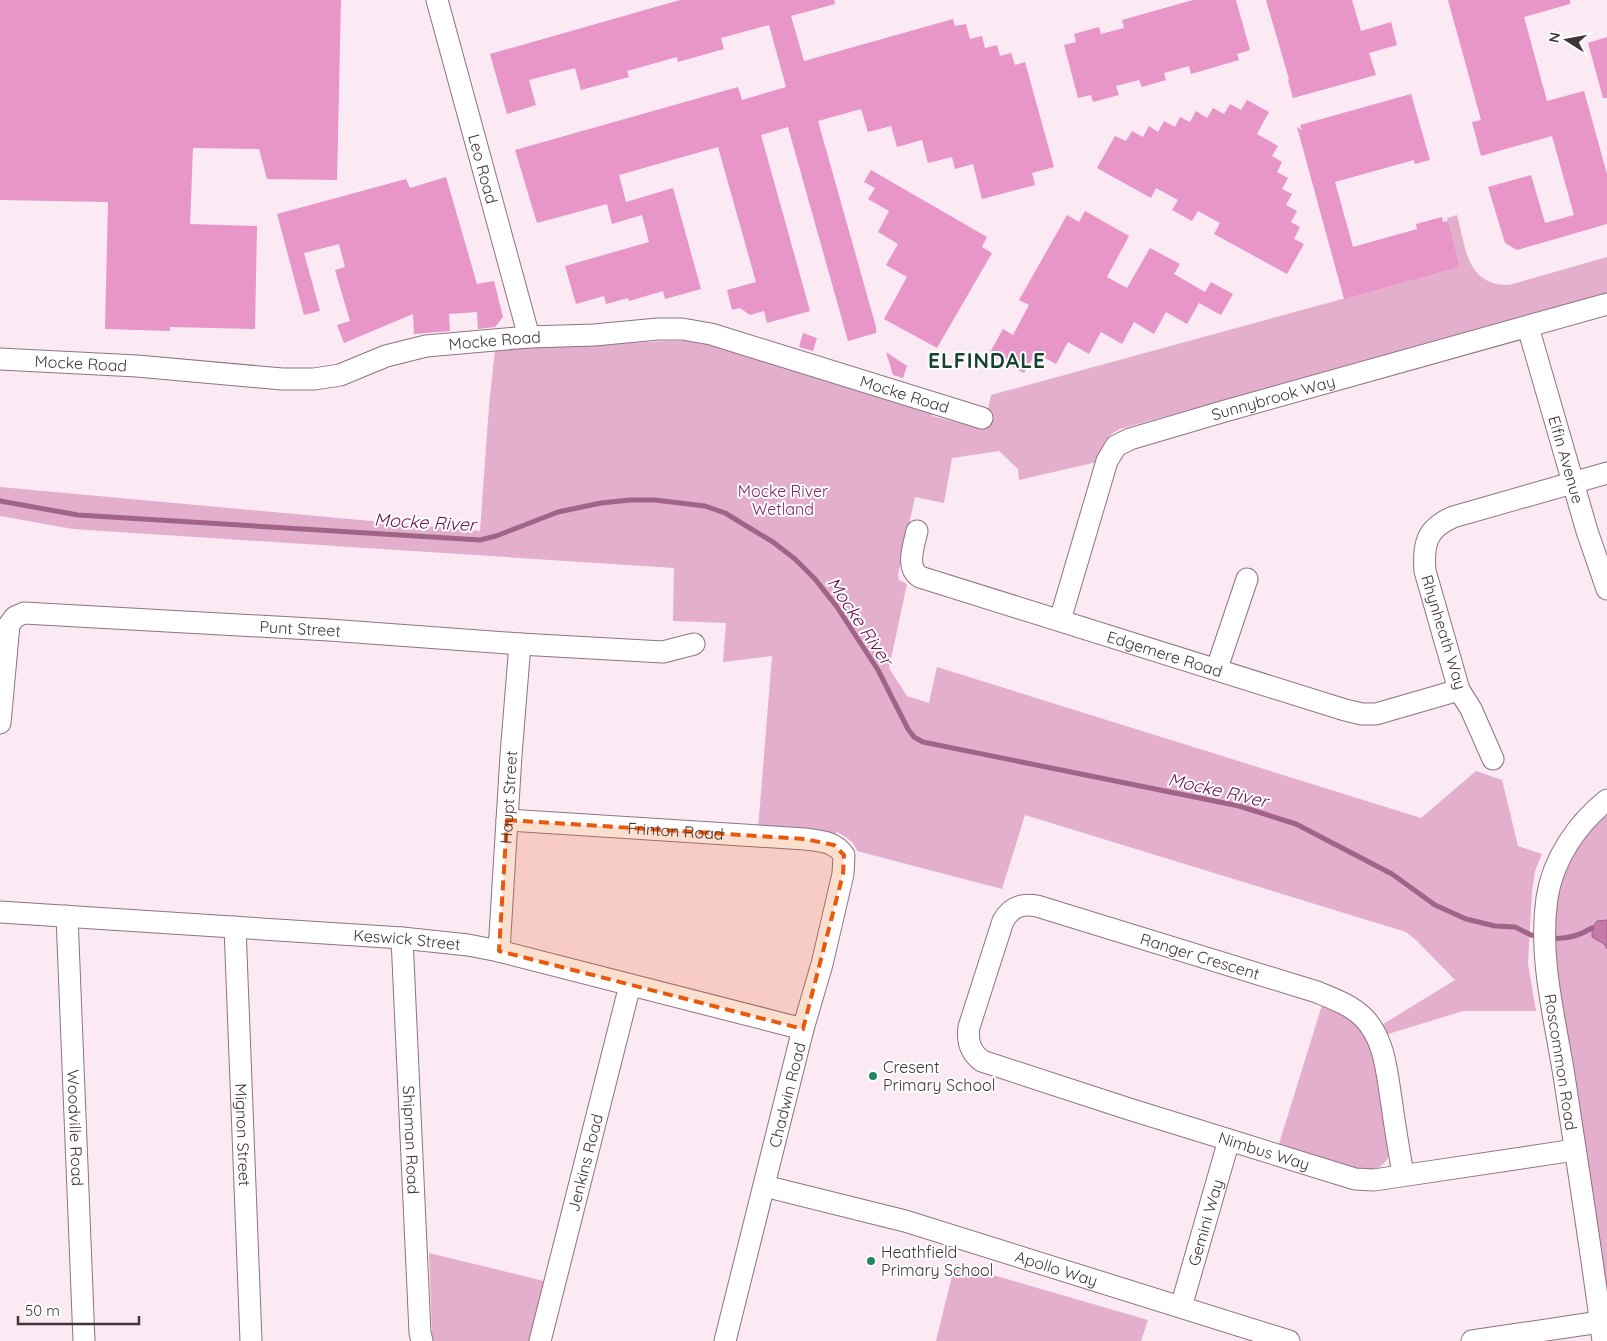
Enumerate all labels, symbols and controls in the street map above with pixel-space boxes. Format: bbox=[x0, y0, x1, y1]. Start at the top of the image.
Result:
north arrow bbox=[1542, 15, 1592, 65]
text: N bbox=[1544, 31, 1564, 44]
street label: Leo Road bbox=[464, 132, 502, 206]
street label: Mocke Road bbox=[448, 327, 541, 354]
district label: ELFINDALE bbox=[928, 347, 1046, 373]
street label: Mocke Road bbox=[34, 351, 128, 375]
street label: Mocke Road bbox=[858, 371, 952, 417]
street label: Sunnybrook Way bbox=[1209, 371, 1337, 424]
street label: Elfin Avenue bbox=[1544, 413, 1588, 506]
park label: Mocke River Wetland bbox=[738, 481, 828, 519]
water label: Mocke River bbox=[374, 508, 479, 536]
water label: Mocke River bbox=[822, 572, 899, 671]
street label: Rhynheath Way bbox=[1417, 572, 1471, 692]
street label: Punt Street bbox=[259, 616, 342, 641]
street label: Edgemere Road bbox=[1105, 626, 1225, 681]
street label: Haupt Street bbox=[496, 750, 521, 845]
water label: Mocke River bbox=[1166, 767, 1272, 813]
street label: Frinton Road bbox=[627, 818, 724, 844]
street label: Keswick Street bbox=[353, 925, 462, 954]
street label: Ranger Crescent bbox=[1138, 928, 1262, 984]
street label: Roscommon Road bbox=[1540, 992, 1582, 1132]
street label: Chadwin Road bbox=[764, 1040, 810, 1150]
place label: Cresent Primary School bbox=[883, 1057, 995, 1095]
street label: Woodville Road bbox=[63, 1069, 88, 1186]
marker: Cresent Primary School bbox=[867, 1070, 879, 1082]
street label: Mignon Street bbox=[231, 1083, 255, 1187]
street label: Shipman Road bbox=[399, 1085, 424, 1195]
street label: Jenkins Road bbox=[563, 1112, 607, 1214]
street label: Nimbus Way bbox=[1216, 1127, 1312, 1174]
street label: Gemini Way bbox=[1183, 1177, 1227, 1268]
place label: Heathfield Primary School bbox=[881, 1242, 993, 1280]
street label: Apollo Way bbox=[1013, 1246, 1100, 1291]
marker: Heathfield Primary School bbox=[865, 1255, 877, 1267]
scale bar bbox=[18, 1294, 139, 1326]
text: 50 m bbox=[25, 1301, 60, 1320]

